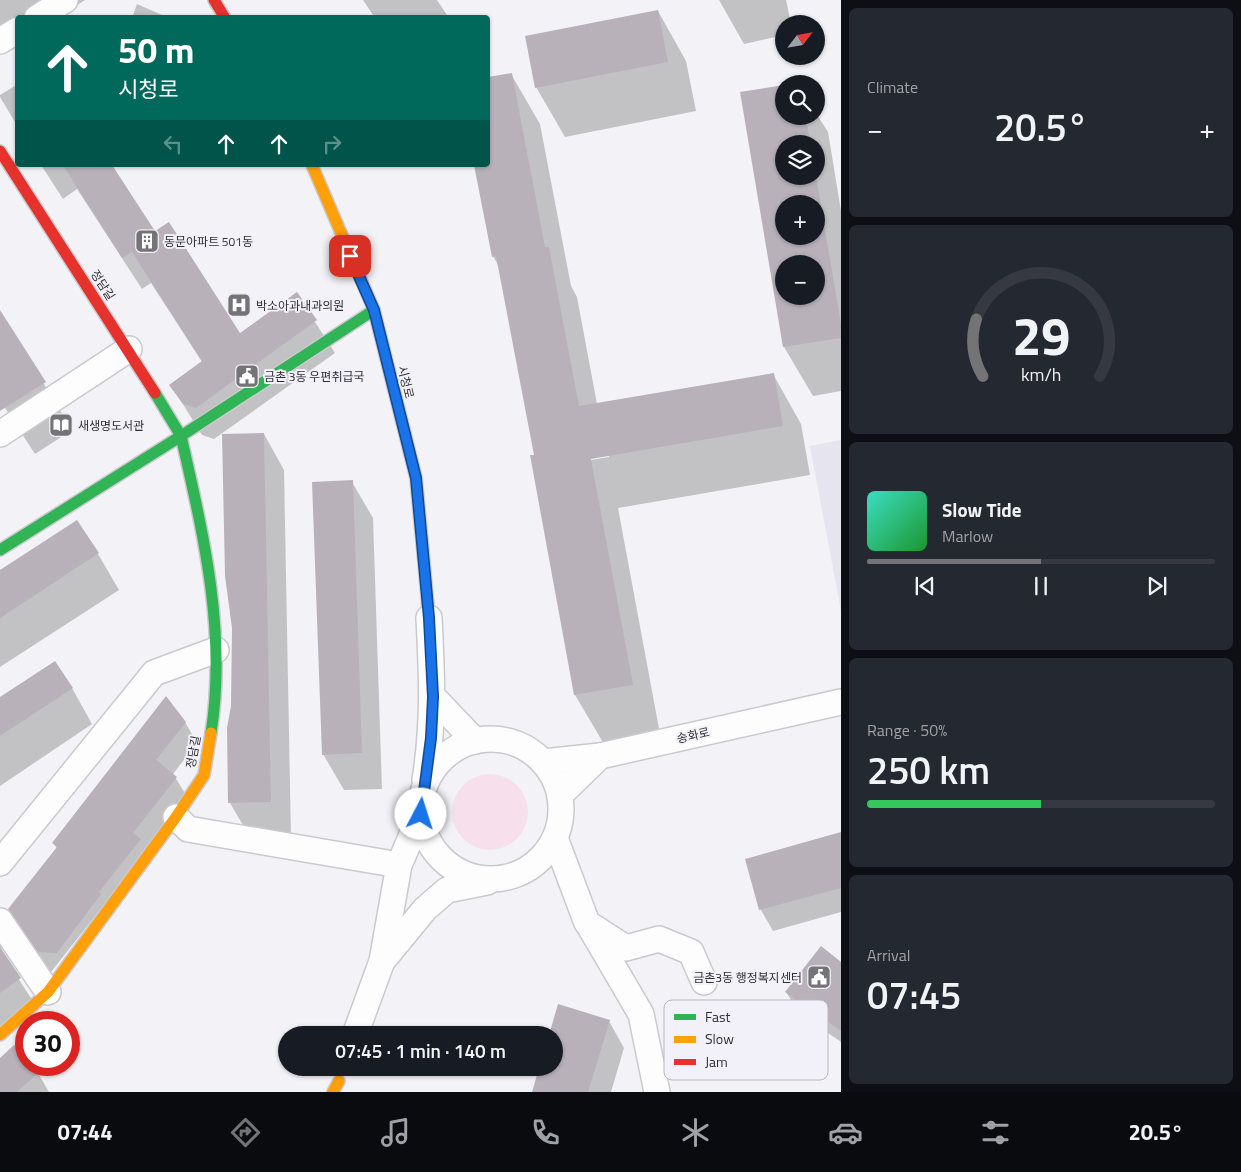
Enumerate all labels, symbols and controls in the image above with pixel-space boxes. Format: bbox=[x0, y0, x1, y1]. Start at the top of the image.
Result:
north arrow bbox=[775, 15, 825, 65]
map controls bbox=[775, 15, 825, 305]
text: 50 m bbox=[118, 23, 194, 77]
icon: ahead bbox=[35, 35, 100, 100]
text: 시청로 bbox=[118, 72, 179, 106]
button: search bbox=[775, 75, 825, 125]
text: Climate bbox=[867, 75, 918, 99]
text: 20.5° bbox=[994, 98, 1088, 156]
text: − bbox=[867, 107, 883, 150]
text: + bbox=[1199, 107, 1215, 150]
icon: left bbox=[159, 130, 187, 158]
icon: ahead bbox=[212, 130, 240, 158]
icon: ahead bbox=[265, 130, 293, 158]
icon: right bbox=[318, 130, 346, 158]
button: layers bbox=[775, 135, 825, 185]
button: + bbox=[775, 195, 825, 245]
building icon: 동문아파트 501동 bbox=[134, 228, 160, 254]
place label: 동문아파트 501동 bbox=[164, 232, 253, 251]
pin bbox=[329, 235, 371, 277]
icon: arrive bbox=[336, 242, 364, 270]
button: − bbox=[775, 255, 825, 305]
street label: 정담길 bbox=[86, 266, 120, 304]
hospital icon: 박소아과내과의원 bbox=[226, 292, 252, 318]
place label: 박소아과내과의원 bbox=[256, 296, 344, 315]
text: 29 bbox=[1012, 296, 1070, 375]
text: km/h bbox=[1021, 361, 1061, 388]
public building icon: 금촌 3동 우편취급국 bbox=[234, 363, 260, 389]
street label: 시청로 bbox=[393, 364, 419, 400]
place label: 금촌 3동 우편취급국 bbox=[264, 367, 364, 386]
library icon: 새생명도서관 bbox=[48, 412, 74, 438]
place label: 새생명도서관 bbox=[78, 416, 144, 435]
text: Slow Tide bbox=[942, 495, 1021, 524]
text: Marlow bbox=[942, 524, 993, 548]
icon: previous bbox=[911, 572, 939, 600]
icon: pause bbox=[1027, 572, 1055, 600]
icon: next bbox=[1143, 572, 1171, 600]
text: Range · 50% bbox=[867, 718, 947, 742]
street label: 송화로 bbox=[675, 722, 711, 748]
street label: 정담길 bbox=[181, 734, 205, 770]
text: 250 km bbox=[867, 741, 990, 799]
position arrow bbox=[394, 787, 446, 839]
text: Arrival bbox=[867, 943, 910, 967]
public building icon: 금촌3동 행정복지센터 bbox=[806, 964, 832, 990]
text: 07:45 bbox=[867, 966, 961, 1024]
place label: 금촌3동 행정복지센터 bbox=[693, 968, 802, 987]
legend bbox=[664, 1000, 828, 1080]
text: Fast bbox=[705, 1006, 730, 1027]
speed limit sign: 30 bbox=[15, 1011, 80, 1076]
text: Slow bbox=[705, 1028, 734, 1049]
text: 07:45 · 1 min · 140 m bbox=[335, 1036, 506, 1065]
text: Jam bbox=[705, 1051, 728, 1072]
text: 07:44 bbox=[58, 1115, 112, 1149]
icon: directions bbox=[228, 1115, 263, 1150]
icon: music bbox=[378, 1115, 413, 1150]
icon: phone bbox=[528, 1115, 563, 1150]
icon: climate bbox=[678, 1115, 713, 1150]
icon: car bbox=[828, 1115, 863, 1150]
icon: filters bbox=[978, 1115, 1013, 1150]
text: 20.5° bbox=[1128, 1115, 1183, 1149]

